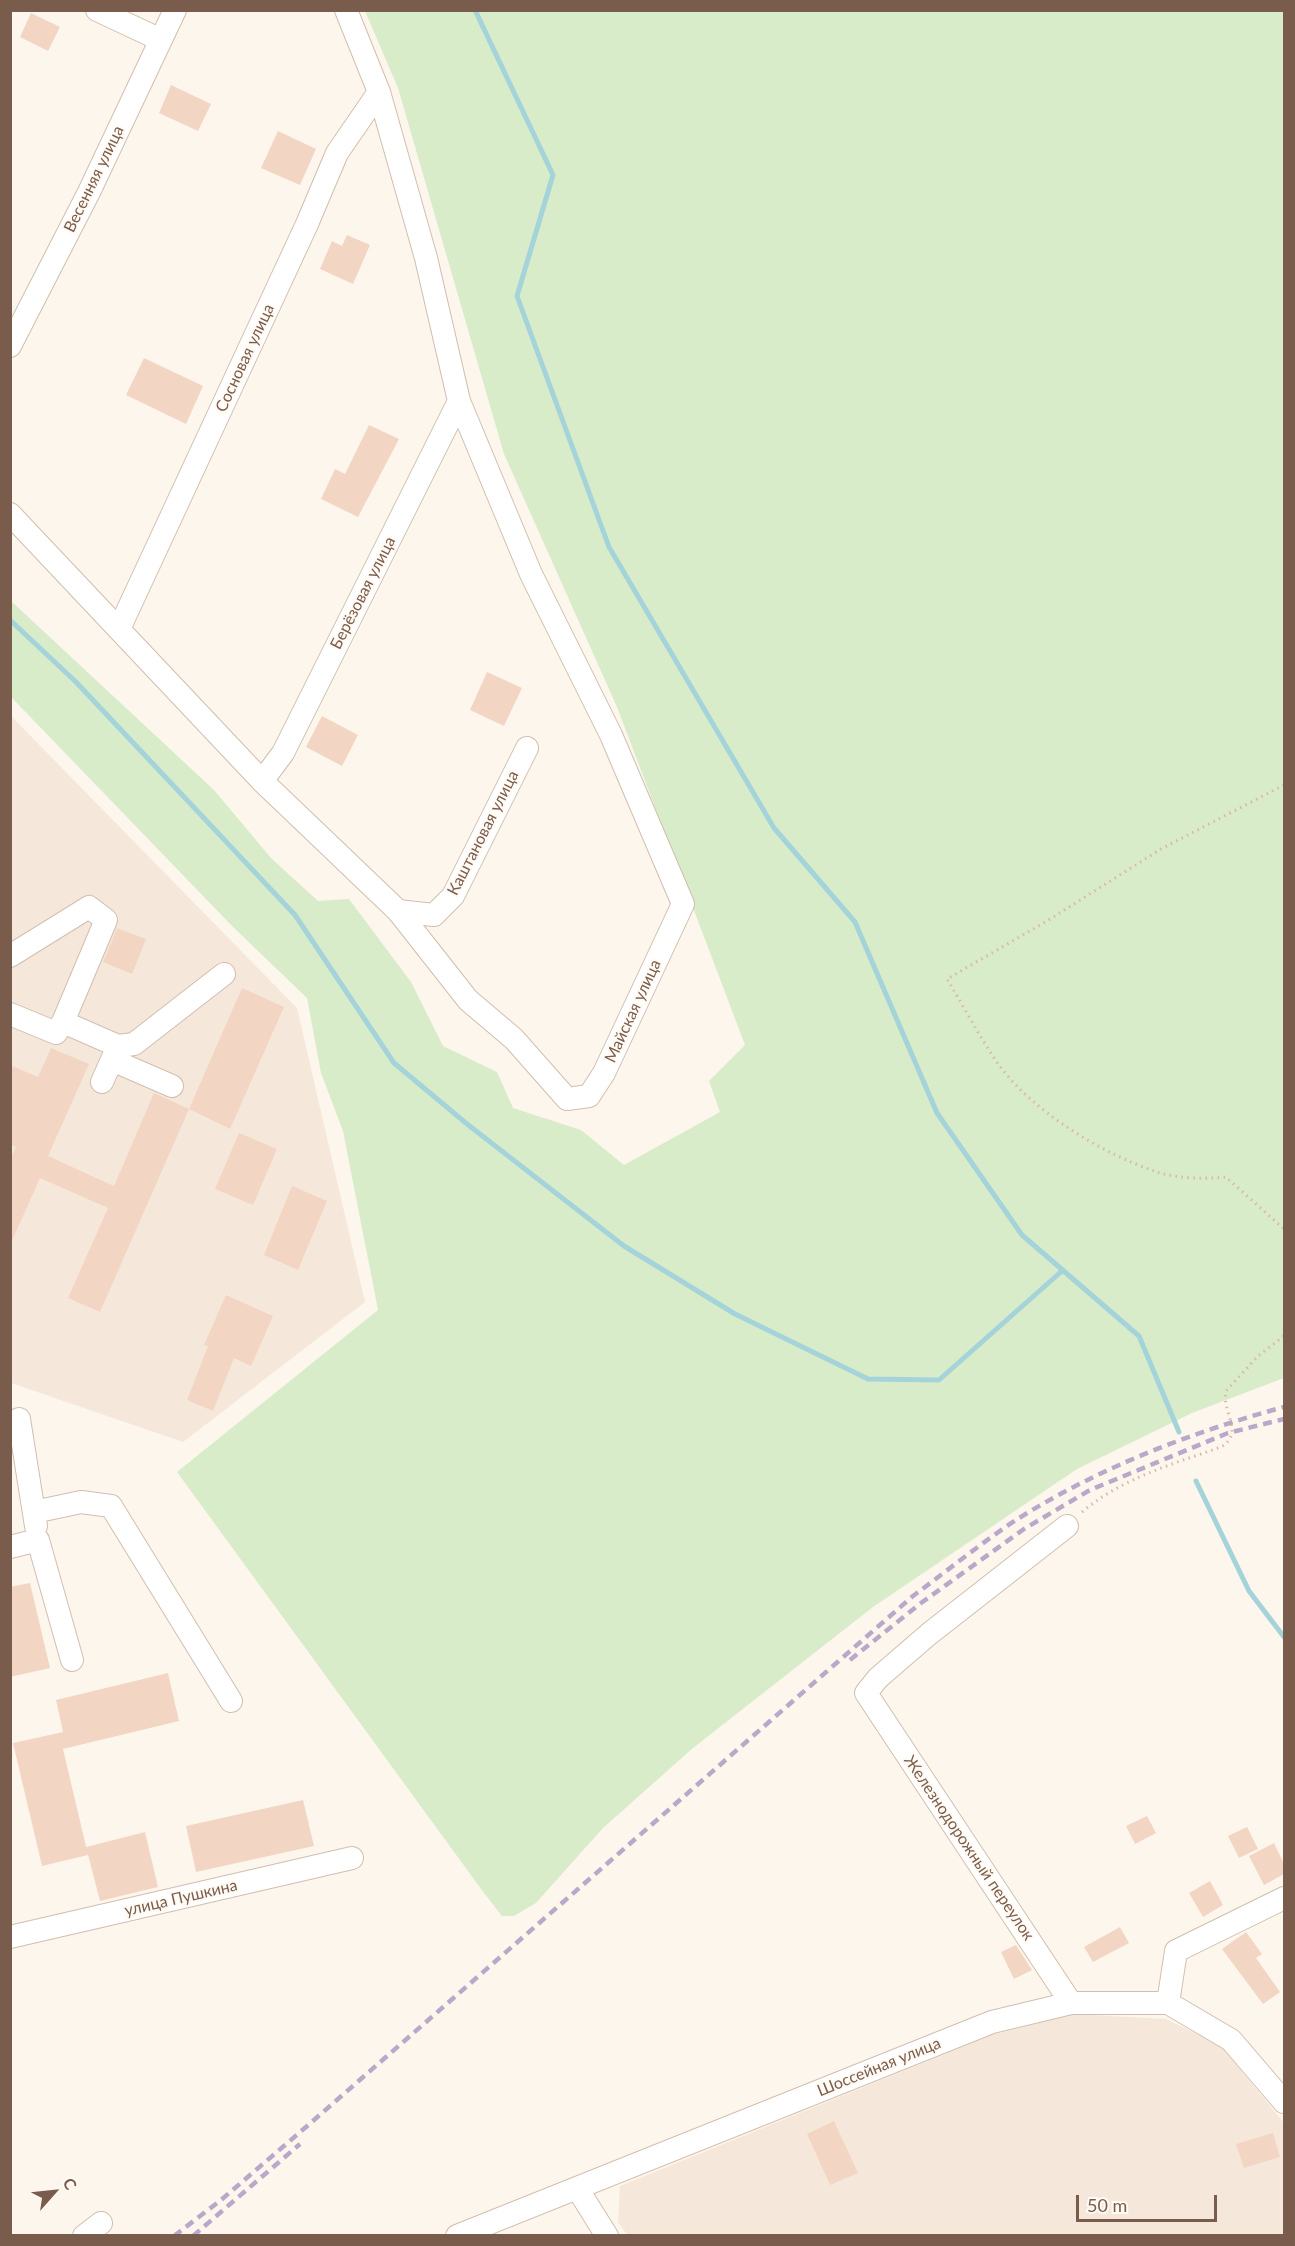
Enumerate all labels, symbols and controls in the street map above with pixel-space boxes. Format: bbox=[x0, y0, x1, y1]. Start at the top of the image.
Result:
street label: Весенняя улица bbox=[60, 123, 128, 235]
street label: Сосновая улица bbox=[212, 301, 278, 415]
street label: Берёзовая улица bbox=[326, 534, 400, 652]
street label: Каштановая улица bbox=[443, 767, 523, 899]
street label: Майская улица bbox=[601, 956, 665, 1066]
street label: Железнодорожный переулок bbox=[900, 1752, 1038, 1944]
street label: улица Пушкина bbox=[123, 1876, 239, 1920]
street label: Шоссейная улица bbox=[815, 2033, 943, 2101]
north arrow bbox=[24, 2162, 84, 2222]
text: С bbox=[60, 2175, 81, 2193]
scale bar bbox=[1079, 2183, 1220, 2221]
text: 50 m bbox=[1087, 2194, 1127, 2216]

